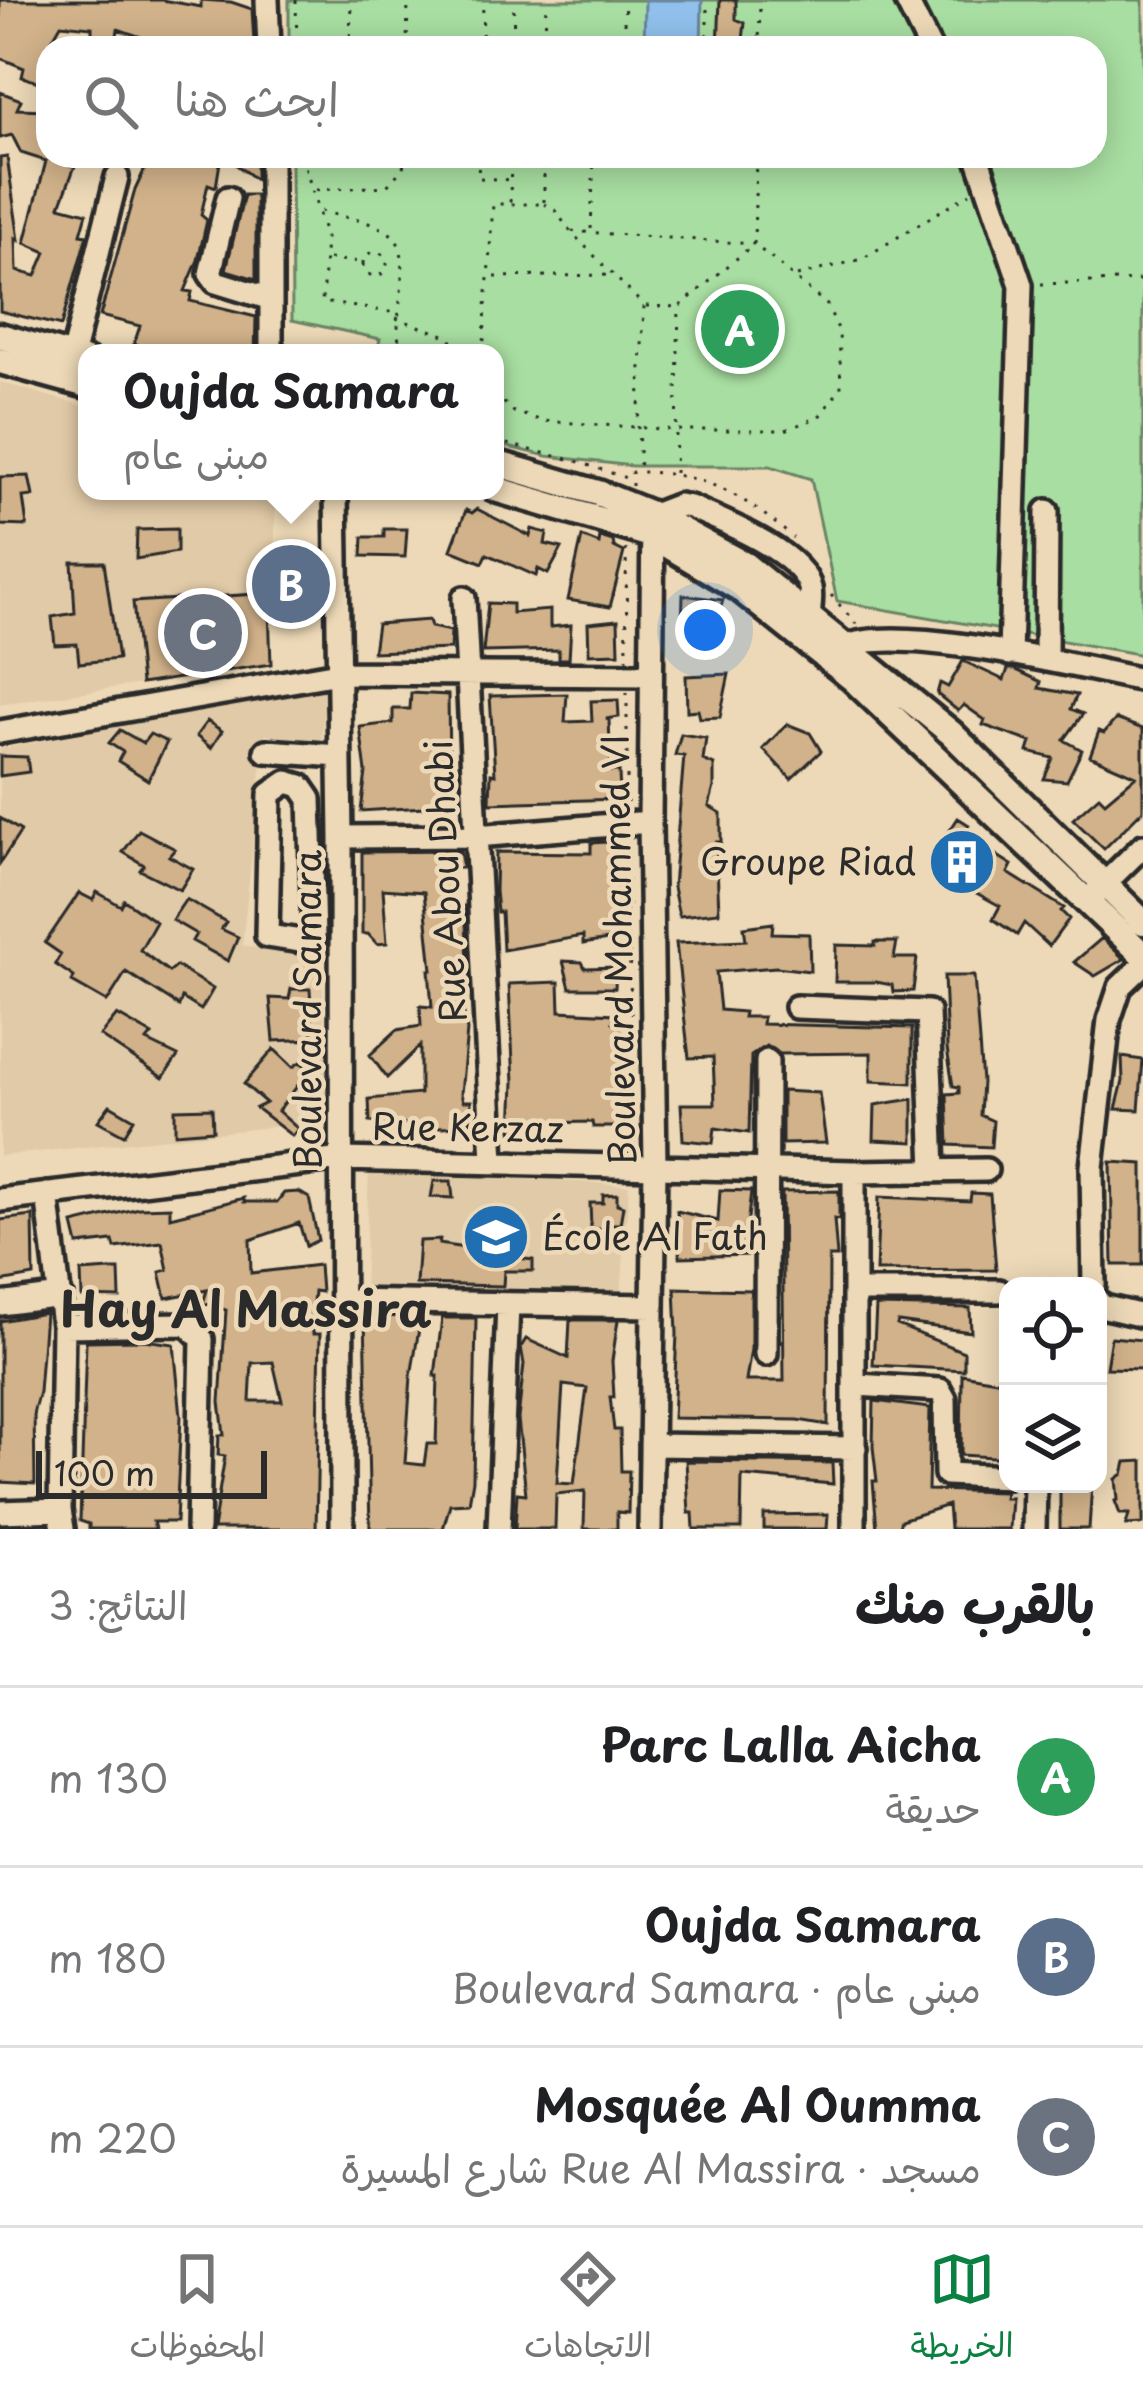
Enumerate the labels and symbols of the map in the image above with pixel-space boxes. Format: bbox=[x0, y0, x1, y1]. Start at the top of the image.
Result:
pin: A bbox=[701, 284, 779, 374]
pin: B bbox=[252, 539, 330, 629]
pin: C bbox=[164, 588, 242, 678]
your location bbox=[675, 600, 735, 660]
street label: Boulevard Mohammed VI bbox=[586, 734, 648, 1166]
street label: Rue Abou Dhabi bbox=[410, 739, 478, 1024]
building icon: Groupe Riad bbox=[927, 827, 997, 897]
place label: Groupe Riad bbox=[700, 833, 916, 887]
street label: Boulevard Samara bbox=[279, 850, 333, 1170]
street label: Rue Kerzaz bbox=[372, 1097, 564, 1155]
school or university icon: École Al Fath bbox=[461, 1202, 531, 1272]
place label: École Al Fath bbox=[542, 1208, 768, 1262]
district label: Hay Al Massira bbox=[60, 1271, 432, 1343]
scale bar bbox=[36, 1445, 267, 1498]

